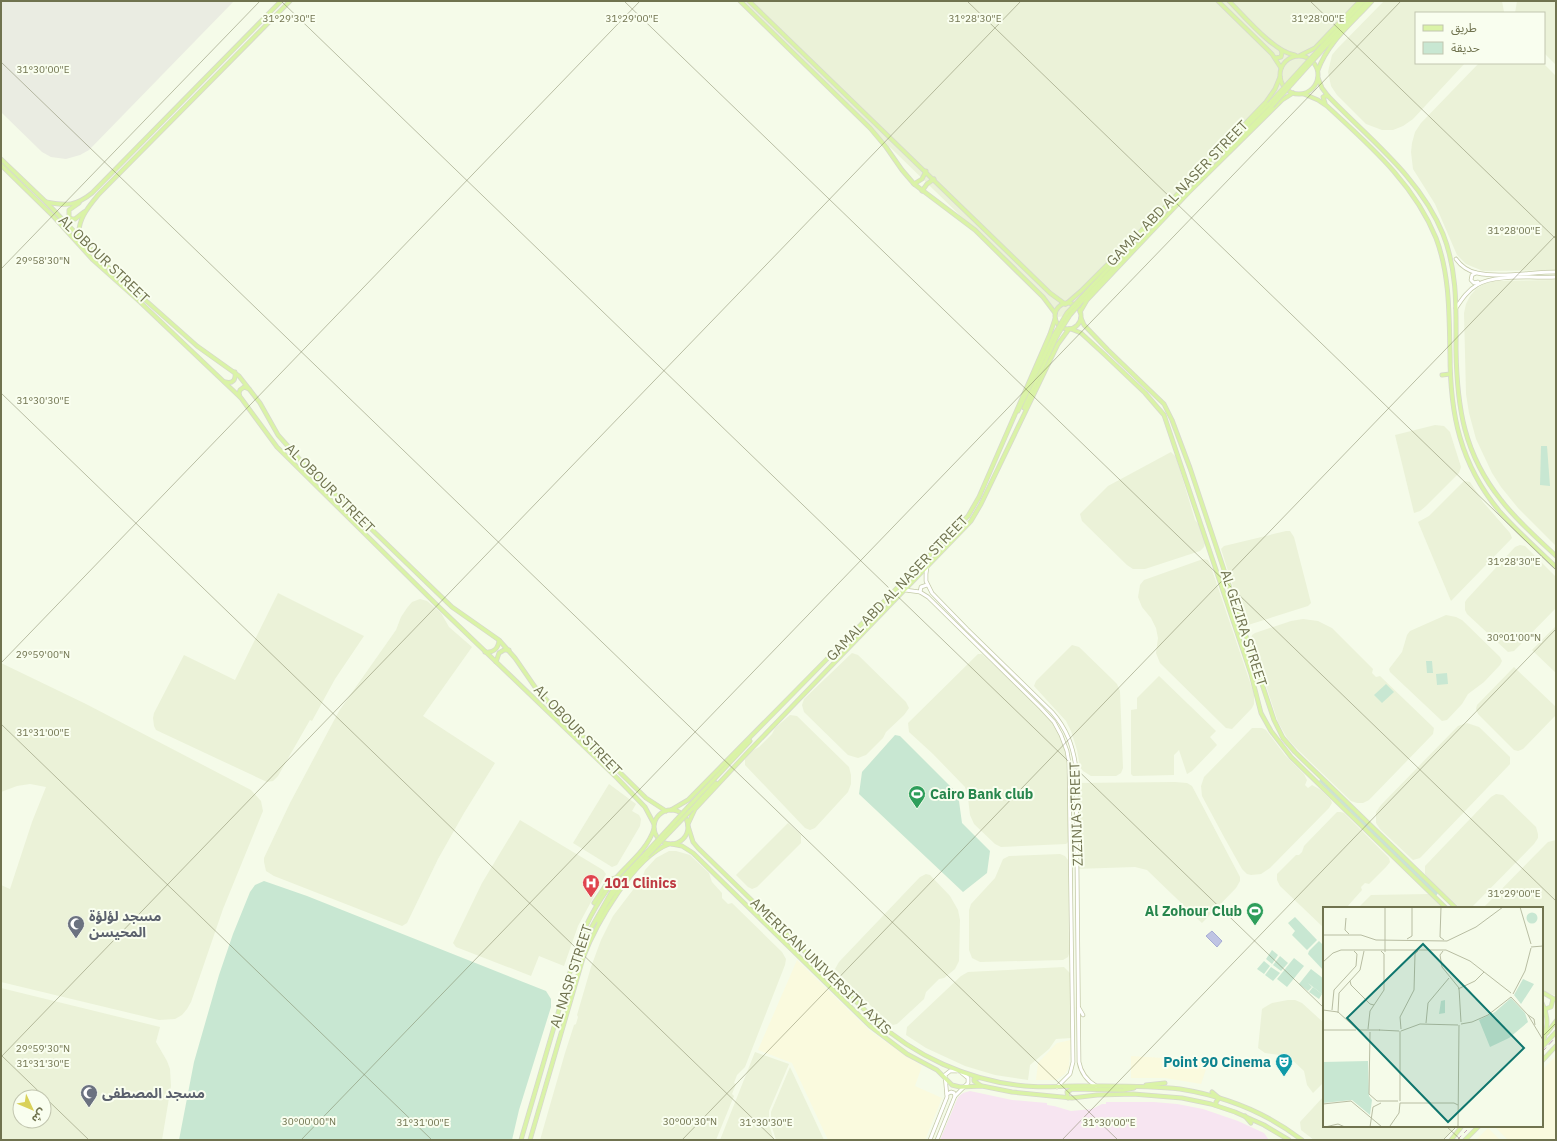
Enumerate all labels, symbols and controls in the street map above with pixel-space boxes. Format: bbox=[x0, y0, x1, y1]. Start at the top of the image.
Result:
text: 31°29'30"E bbox=[262, 12, 316, 25]
text: 31°29'00"E bbox=[605, 12, 659, 25]
text: 31°28'30"E bbox=[948, 12, 1002, 25]
text: 31°28'00"E bbox=[1291, 12, 1345, 25]
legend bbox=[1415, 12, 1545, 64]
text: طريق bbox=[1451, 20, 1477, 36]
text: حديقة bbox=[1451, 40, 1480, 55]
text: 31°30'00"E bbox=[16, 63, 70, 76]
street label: GAMAL ABD AL NASER STREET bbox=[1102, 116, 1252, 270]
street label: AL OBOUR STREET bbox=[55, 211, 153, 307]
text: 31°28'00"E bbox=[1487, 224, 1541, 237]
text: 29°58'30"N bbox=[16, 254, 70, 267]
text: 31°30'30"E bbox=[16, 394, 70, 407]
street label: AL OBOUR STREET bbox=[281, 439, 379, 537]
street label: GAMAL ABD AL NASER STREET bbox=[822, 511, 972, 665]
text: 31°28'30"E bbox=[1487, 555, 1541, 568]
street label: AL GEZIRA STREET bbox=[1217, 567, 1271, 689]
text: 30°01'00"N bbox=[1487, 631, 1541, 644]
text: 29°59'00"N bbox=[16, 648, 70, 661]
street label: AL OBOUR STREET bbox=[530, 681, 626, 779]
text: 31°31'00"E bbox=[16, 726, 70, 739]
street label: ZIZINIA STREET bbox=[1065, 761, 1087, 867]
sports icon: Cairo Bank club bbox=[907, 784, 927, 809]
place label: Cairo Bank club bbox=[930, 785, 1033, 803]
hospital icon: 101 Clinics bbox=[581, 873, 601, 898]
place label: 101 Clinics bbox=[604, 874, 677, 892]
text: 31°29'00"E bbox=[1487, 887, 1541, 900]
street label: AMERICAN UNIVERSITY AXIS bbox=[747, 894, 895, 1038]
sports icon: Al Zohour Club bbox=[1245, 901, 1265, 926]
place label: Al Zohour Club bbox=[1145, 902, 1242, 920]
place label: مسجد لؤلؤة المحيسن bbox=[89, 907, 161, 941]
inset map bbox=[1323, 907, 1543, 1127]
mosque icon: مسجد لؤلؤة المحيسن bbox=[66, 914, 86, 939]
street label: AL NASR STREET bbox=[546, 922, 596, 1030]
text: 29°59'30"N bbox=[16, 1042, 70, 1055]
theatre icon: Point 90 Cinema bbox=[1274, 1052, 1294, 1077]
place label: Point 90 Cinema bbox=[1163, 1053, 1271, 1071]
text: 31°31'30"E bbox=[16, 1057, 70, 1070]
mosque icon: مسجد المصطفى bbox=[79, 1083, 99, 1108]
place label: مسجد المصطفى bbox=[102, 1084, 205, 1102]
north arrow bbox=[12, 1089, 52, 1129]
text: ش bbox=[29, 1106, 49, 1126]
text: 30°00'00"N bbox=[282, 1115, 336, 1128]
text: 30°00'30"N bbox=[663, 1115, 717, 1128]
text: 31°31'00"E bbox=[396, 1116, 450, 1129]
text: 31°30'30"E bbox=[739, 1116, 793, 1129]
text: 31°30'00"E bbox=[1082, 1116, 1136, 1129]

